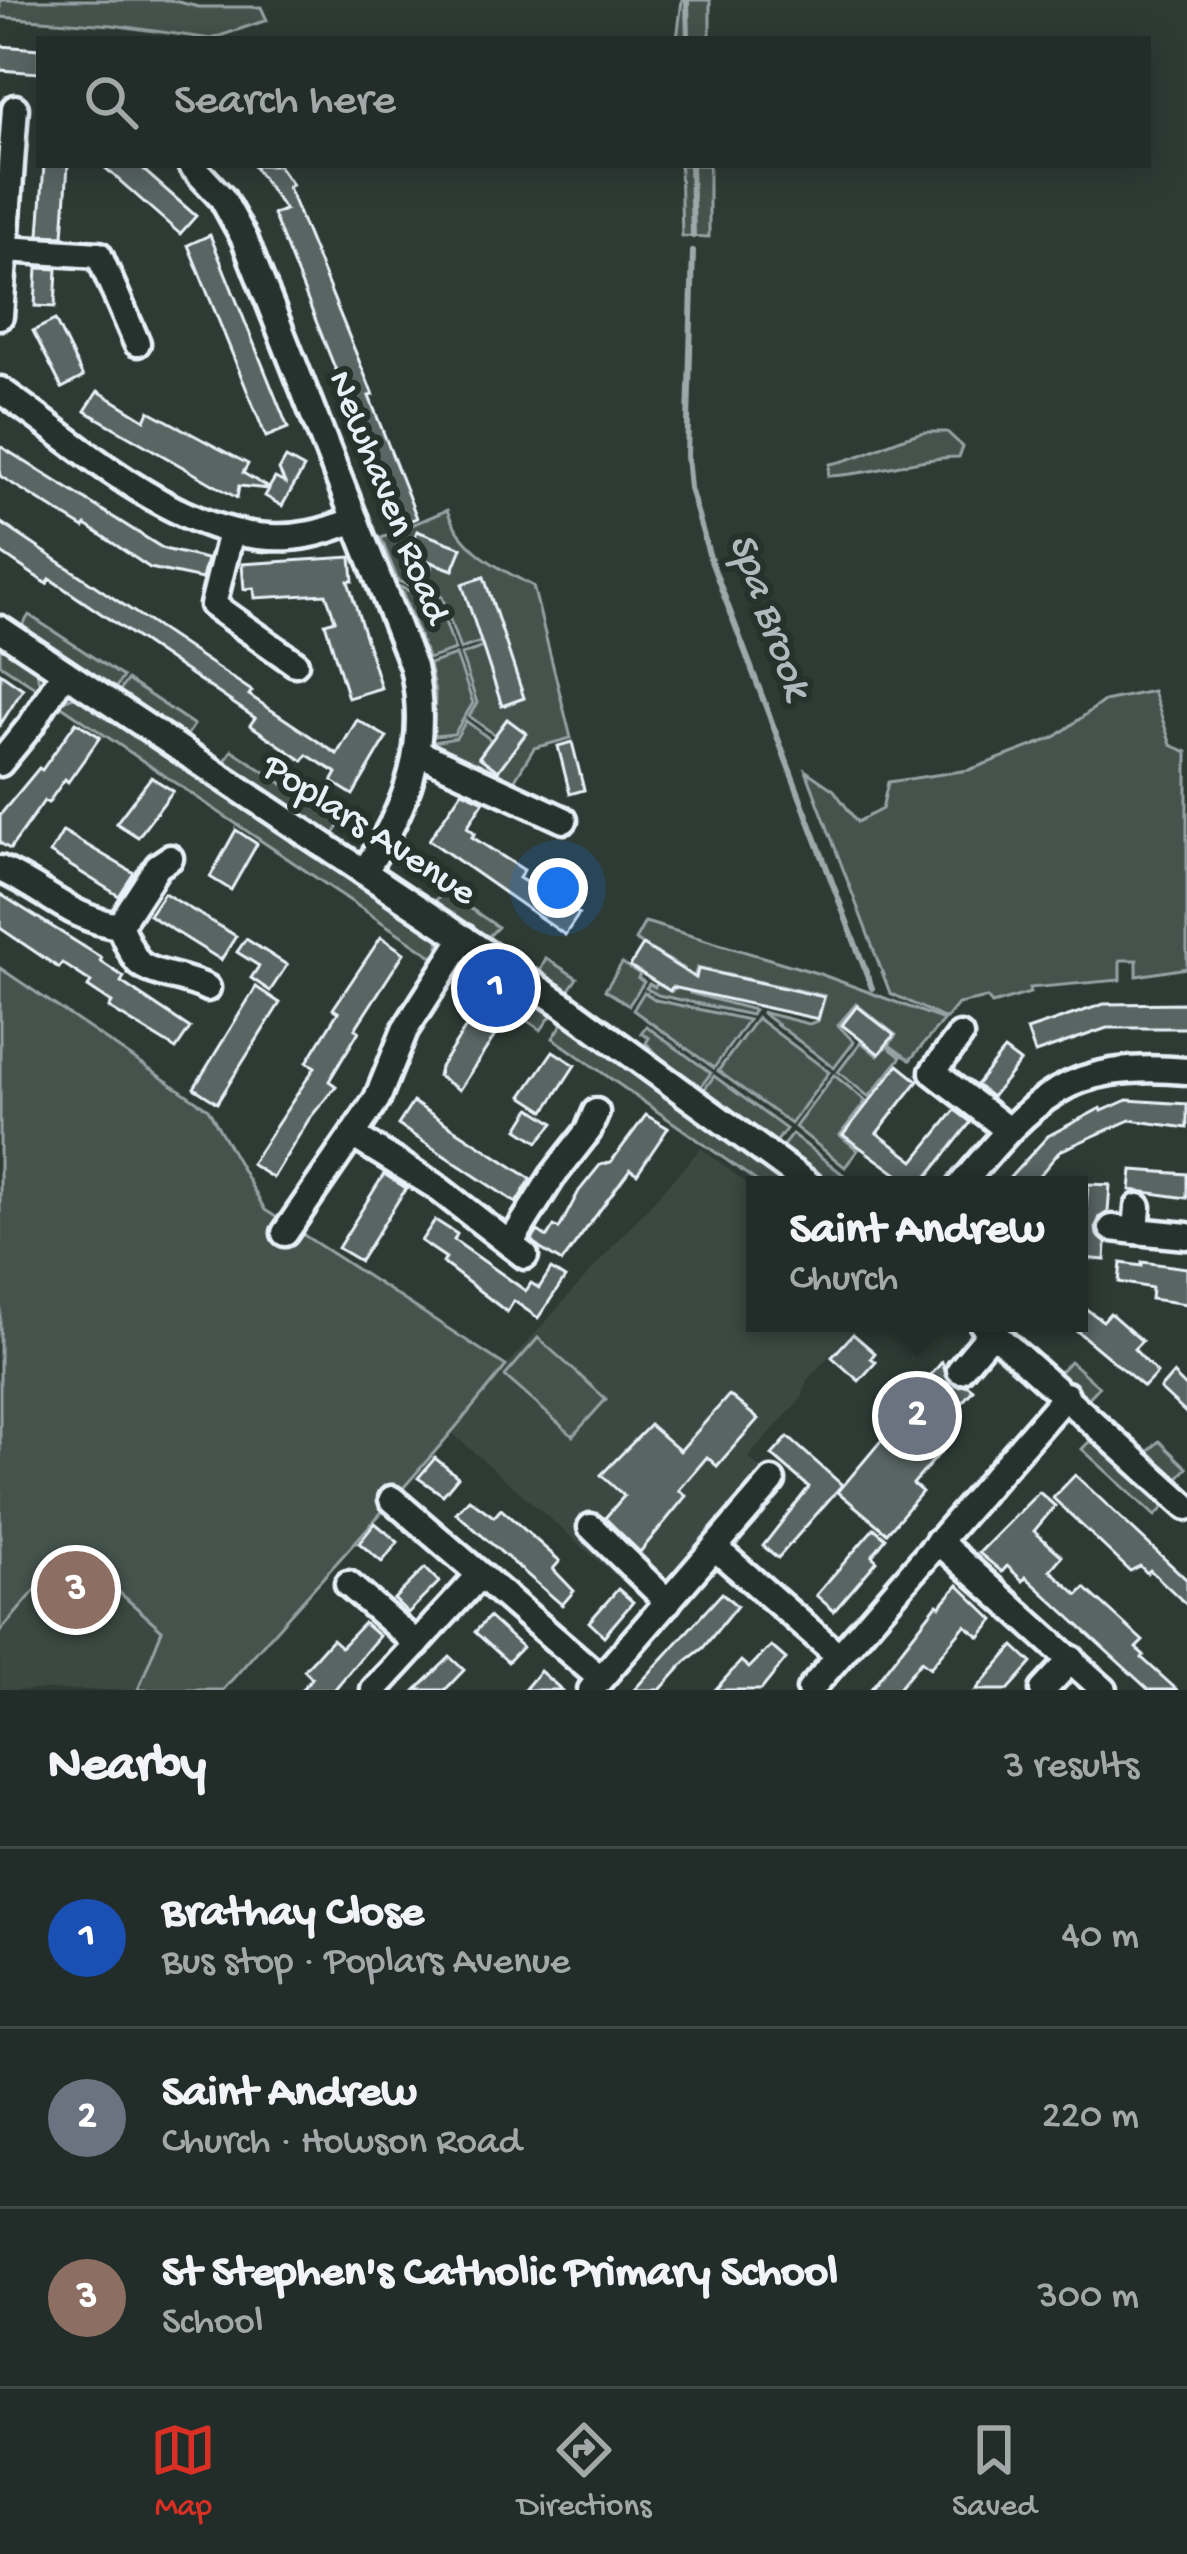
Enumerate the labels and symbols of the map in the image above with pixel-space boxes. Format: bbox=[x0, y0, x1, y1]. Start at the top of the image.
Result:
street label: Newhaven Road bbox=[314, 365, 459, 634]
water label: Spa Brook bbox=[715, 528, 821, 710]
street label: Poplars Avenue bbox=[251, 745, 484, 919]
your location bbox=[528, 858, 588, 918]
pin: 1 bbox=[457, 943, 535, 1033]
pin: 2 bbox=[878, 1371, 956, 1461]
pin: 3 bbox=[37, 1545, 115, 1635]

